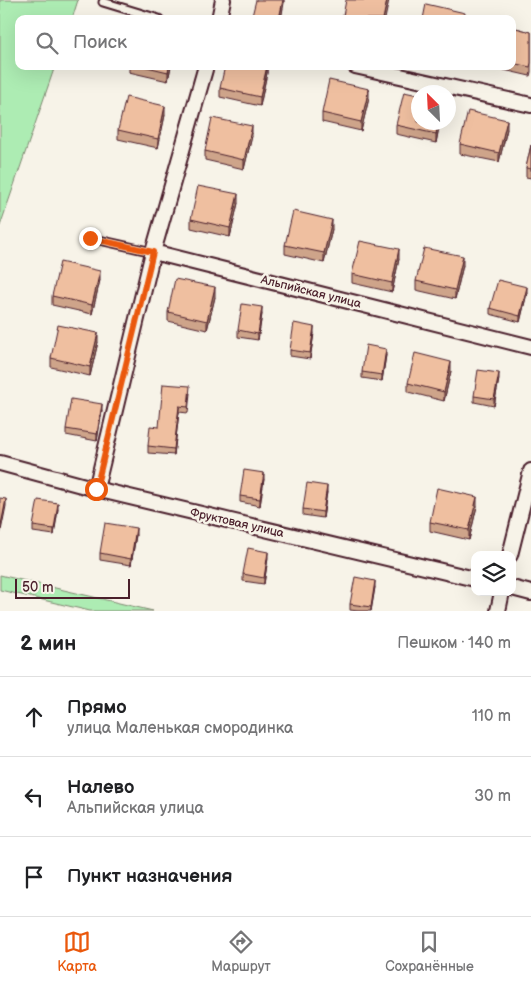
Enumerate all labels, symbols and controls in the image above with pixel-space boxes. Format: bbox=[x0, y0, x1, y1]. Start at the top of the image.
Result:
search box bbox=[15, 15, 516, 70]
icon: search bbox=[33, 29, 61, 57]
text: Поиск bbox=[73, 31, 127, 54]
north arrow bbox=[411, 85, 456, 130]
route end bbox=[79, 227, 102, 250]
street label: Альпийская улица bbox=[258, 272, 363, 312]
route start bbox=[85, 478, 108, 501]
street label: Фруктовая улица bbox=[189, 505, 285, 541]
map controls bbox=[471, 551, 516, 596]
button: layers bbox=[471, 551, 516, 596]
scale bar bbox=[15, 576, 130, 599]
text: 50 m bbox=[22, 579, 54, 596]
text: 2 мин bbox=[20, 631, 76, 656]
text: Пешком · 140 m bbox=[397, 634, 511, 653]
text: Прямо bbox=[67, 696, 127, 719]
icon: ahead bbox=[20, 703, 48, 731]
text: 110 m bbox=[472, 707, 511, 726]
text: улица Маленькая смородинка bbox=[67, 719, 293, 738]
text: Налево bbox=[67, 776, 134, 799]
icon: left bbox=[20, 783, 48, 811]
text: 30 m bbox=[474, 787, 511, 806]
text: Альпийская улица bbox=[67, 799, 204, 818]
icon: arrive bbox=[20, 863, 48, 891]
text: Пункт назначения bbox=[67, 865, 232, 888]
tab: Карта bbox=[57, 928, 97, 975]
tab: Маршрут bbox=[211, 928, 271, 975]
tab: Сохранённые bbox=[385, 928, 474, 975]

